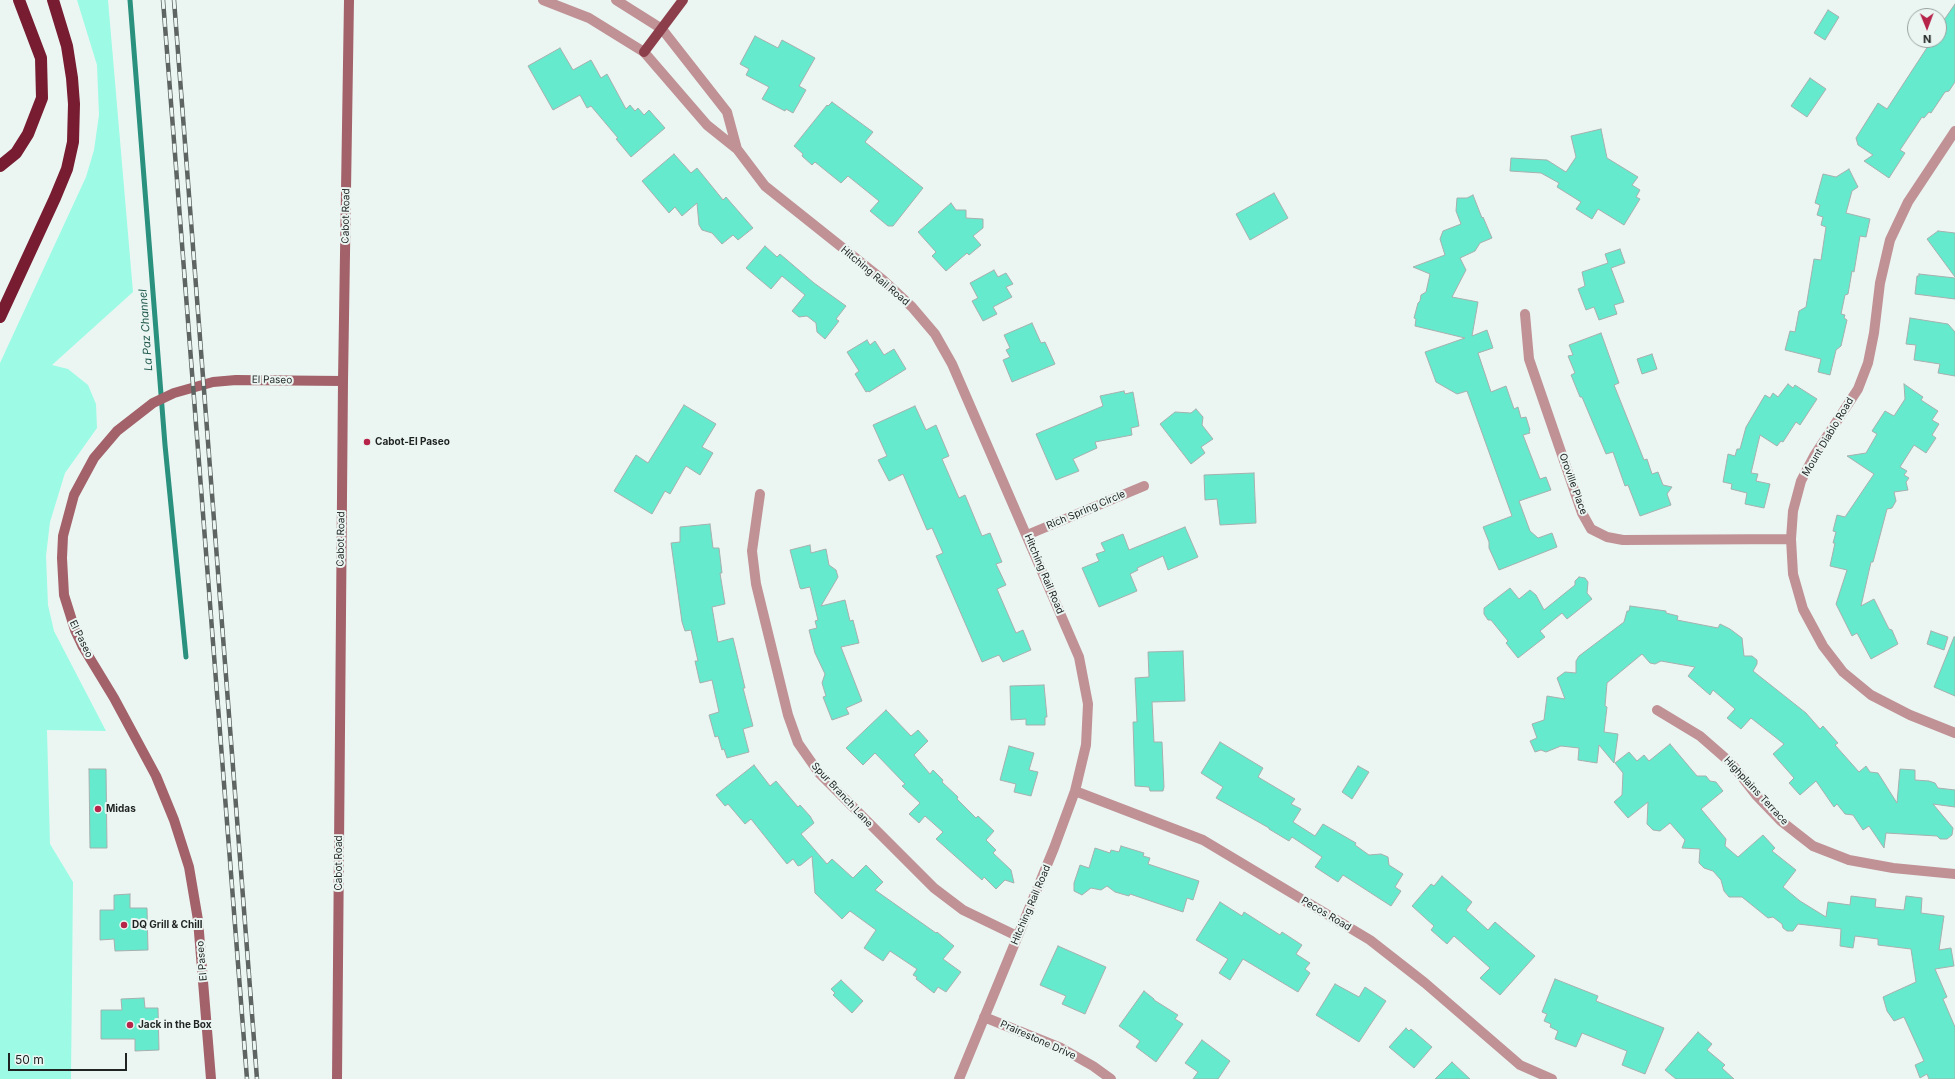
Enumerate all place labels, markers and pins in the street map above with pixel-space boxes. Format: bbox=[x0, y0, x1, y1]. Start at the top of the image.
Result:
place label: Cabot-El Paseo bbox=[375, 436, 450, 448]
marker: Cabot-El Paseo bbox=[362, 437, 372, 447]
place label: Midas bbox=[106, 803, 136, 815]
marker: Midas bbox=[93, 804, 103, 814]
place label: DQ Grill & Chill bbox=[132, 919, 202, 931]
marker: DQ Grill & Chill bbox=[119, 920, 129, 930]
place label: Jack in the Box bbox=[138, 1019, 212, 1031]
marker: Jack in the Box bbox=[125, 1020, 135, 1030]

